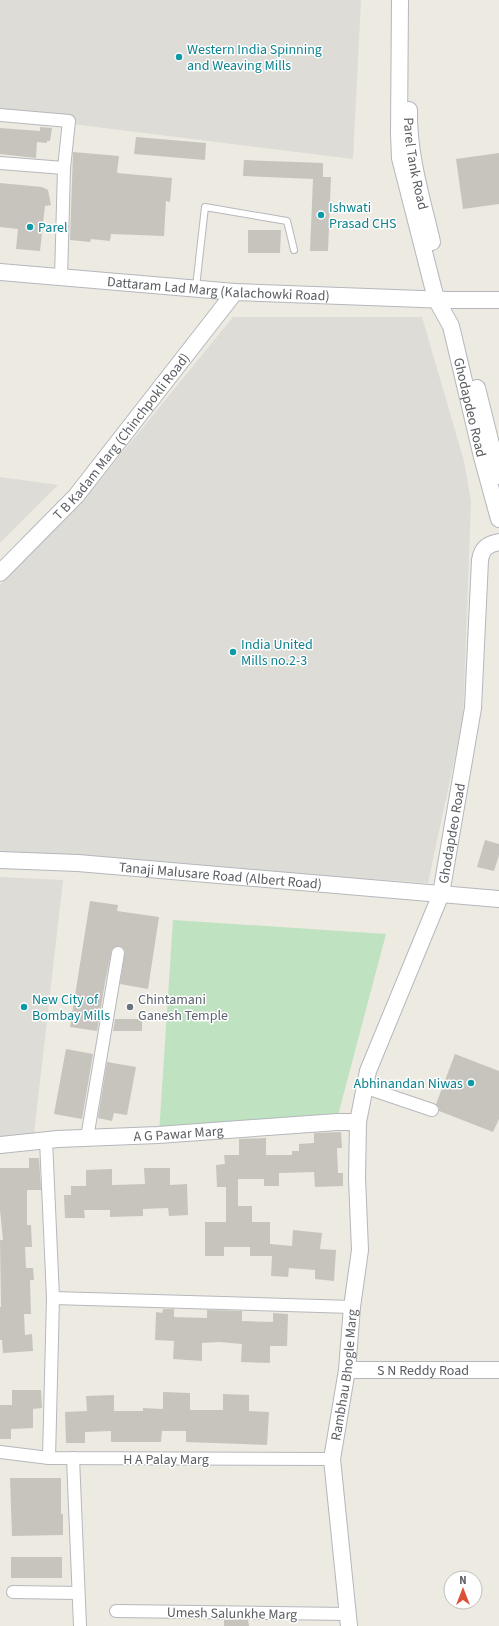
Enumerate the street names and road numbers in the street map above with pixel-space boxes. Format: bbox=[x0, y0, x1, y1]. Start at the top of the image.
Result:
street label: Parel Tank Road bbox=[398, 117, 433, 212]
street label: Dattaram Lad Marg (Kalachowki Road) bbox=[106, 272, 330, 307]
street label: T B Kadam Marg (Chinchpokli Road) bbox=[49, 349, 195, 525]
street label: Ghodapdeo Road bbox=[448, 356, 491, 459]
street label: Ghodapdeo Road bbox=[434, 782, 471, 885]
street label: Tanaji Malusare Road (Albert Road) bbox=[118, 858, 323, 895]
street label: A G Pawar Marg bbox=[133, 1121, 224, 1147]
street label: Rambhau Bhogle Marg bbox=[326, 1308, 363, 1442]
street label: S N Reddy Road bbox=[377, 1361, 469, 1381]
street label: H A Palay Marg bbox=[123, 1450, 209, 1470]
street label: Umesh Salunkhe Marg bbox=[167, 1603, 297, 1625]

